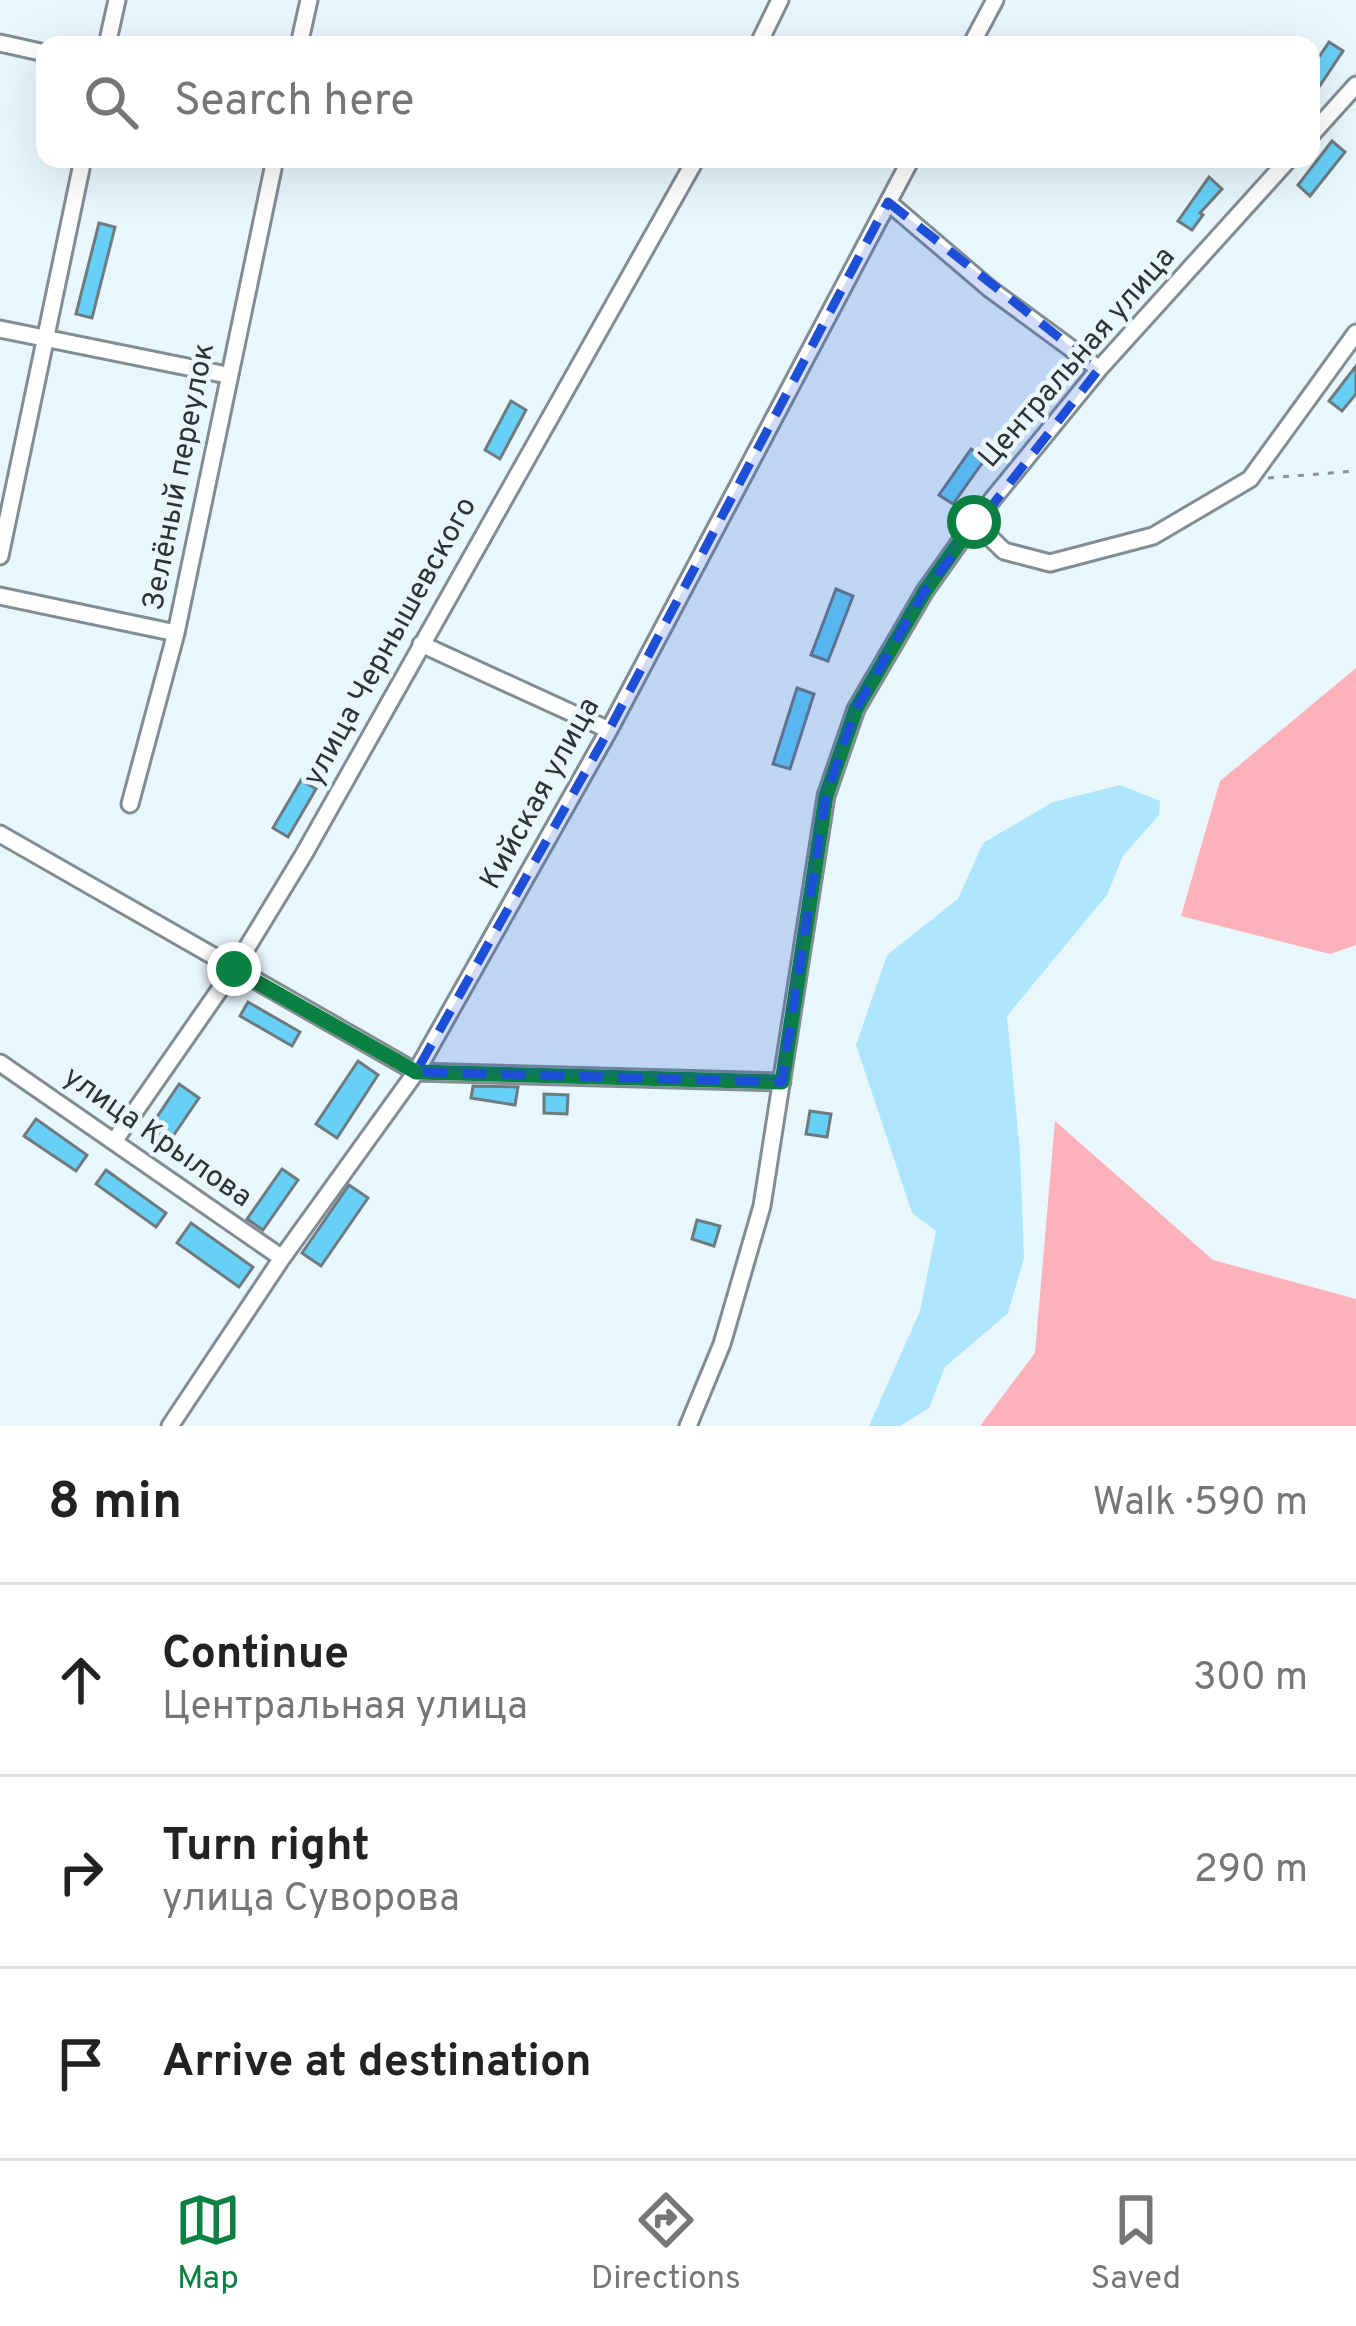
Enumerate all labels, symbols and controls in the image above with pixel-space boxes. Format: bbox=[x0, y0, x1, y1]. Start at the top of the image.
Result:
search box bbox=[36, 36, 1320, 168]
icon: search bbox=[78, 69, 144, 135]
text: Search here bbox=[174, 74, 414, 131]
street label: Центральная улица bbox=[972, 240, 1184, 476]
street label: Зелёный переулок bbox=[136, 340, 224, 614]
street label: улица Чернышевского bbox=[296, 491, 486, 793]
route start bbox=[947, 495, 1001, 549]
street label: Кийская улица bbox=[473, 692, 609, 896]
route end bbox=[207, 942, 261, 996]
street label: улица Крылова bbox=[55, 1059, 259, 1217]
text: 8 min bbox=[48, 1472, 182, 1537]
text: Walk · 590 m bbox=[1092, 1480, 1308, 1529]
text: Continue bbox=[162, 1627, 349, 1684]
icon: ahead bbox=[48, 1647, 114, 1713]
text: 300 m bbox=[1193, 1655, 1308, 1704]
text: Центральная улица bbox=[162, 1684, 528, 1733]
text: Turn right bbox=[162, 1819, 370, 1876]
icon: right bbox=[48, 1839, 114, 1905]
text: 290 m bbox=[1194, 1847, 1308, 1896]
text: улица Суворова bbox=[162, 1876, 460, 1925]
icon: arrive bbox=[48, 2031, 114, 2097]
text: Arrive at destination bbox=[162, 2035, 592, 2092]
tab: Map bbox=[175, 2187, 241, 2301]
tab: Directions bbox=[591, 2187, 741, 2301]
tab: Saved bbox=[1090, 2187, 1181, 2301]

